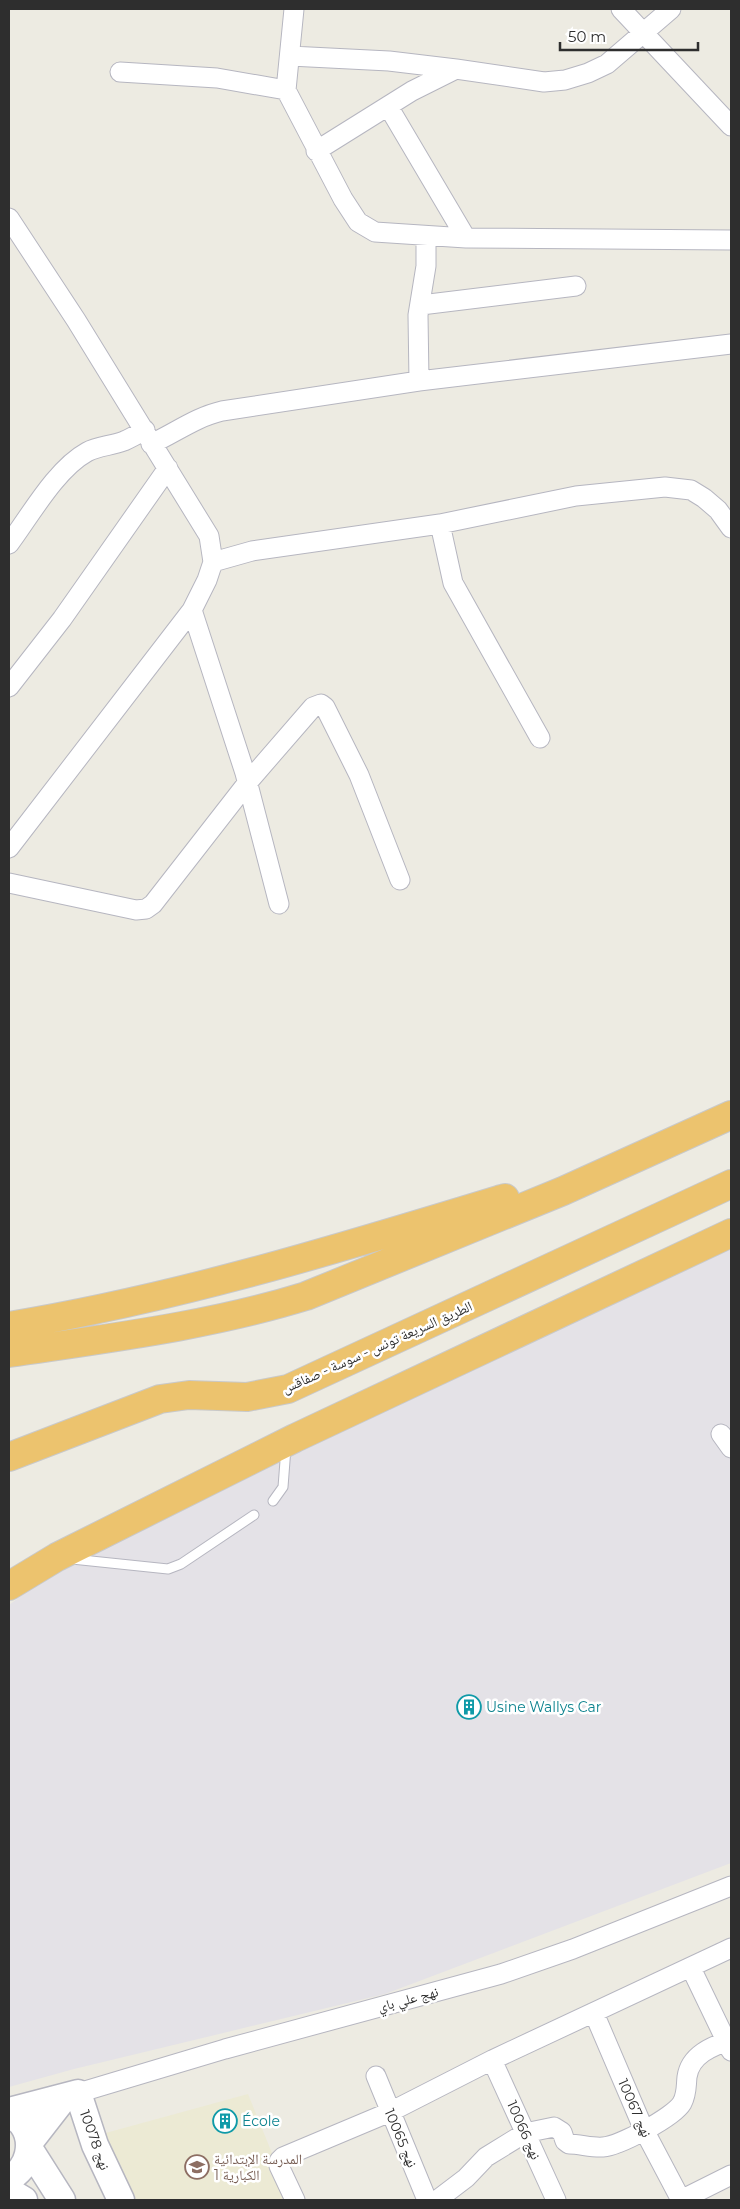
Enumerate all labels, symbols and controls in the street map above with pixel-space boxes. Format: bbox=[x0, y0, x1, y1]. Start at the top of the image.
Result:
scale bar bbox=[560, 20, 698, 52]
text: 50 m bbox=[568, 27, 606, 46]
street label: الطريق السريعة تونس - سوسة - صفاقس bbox=[279, 1297, 475, 1398]
building icon: Usine Wallys Car bbox=[456, 1694, 482, 1720]
place label: Usine Wallys Car bbox=[486, 1698, 602, 1716]
street label: نهج علي باي bbox=[376, 1982, 441, 2018]
street label: نهج 10067 bbox=[613, 2076, 656, 2141]
street label: نهج 10066 bbox=[502, 2098, 545, 2163]
street label: نهج 10065 bbox=[380, 2106, 421, 2171]
street label: نهج 10078 bbox=[75, 2108, 114, 2173]
building icon: École bbox=[212, 2108, 238, 2134]
place label: École bbox=[242, 2112, 280, 2130]
place label: المدرسة الإبتدائية الكبارية 1 bbox=[214, 2150, 302, 2184]
school or university icon: المدرسة الإبتدائية الكبارية 1 bbox=[184, 2154, 210, 2180]

